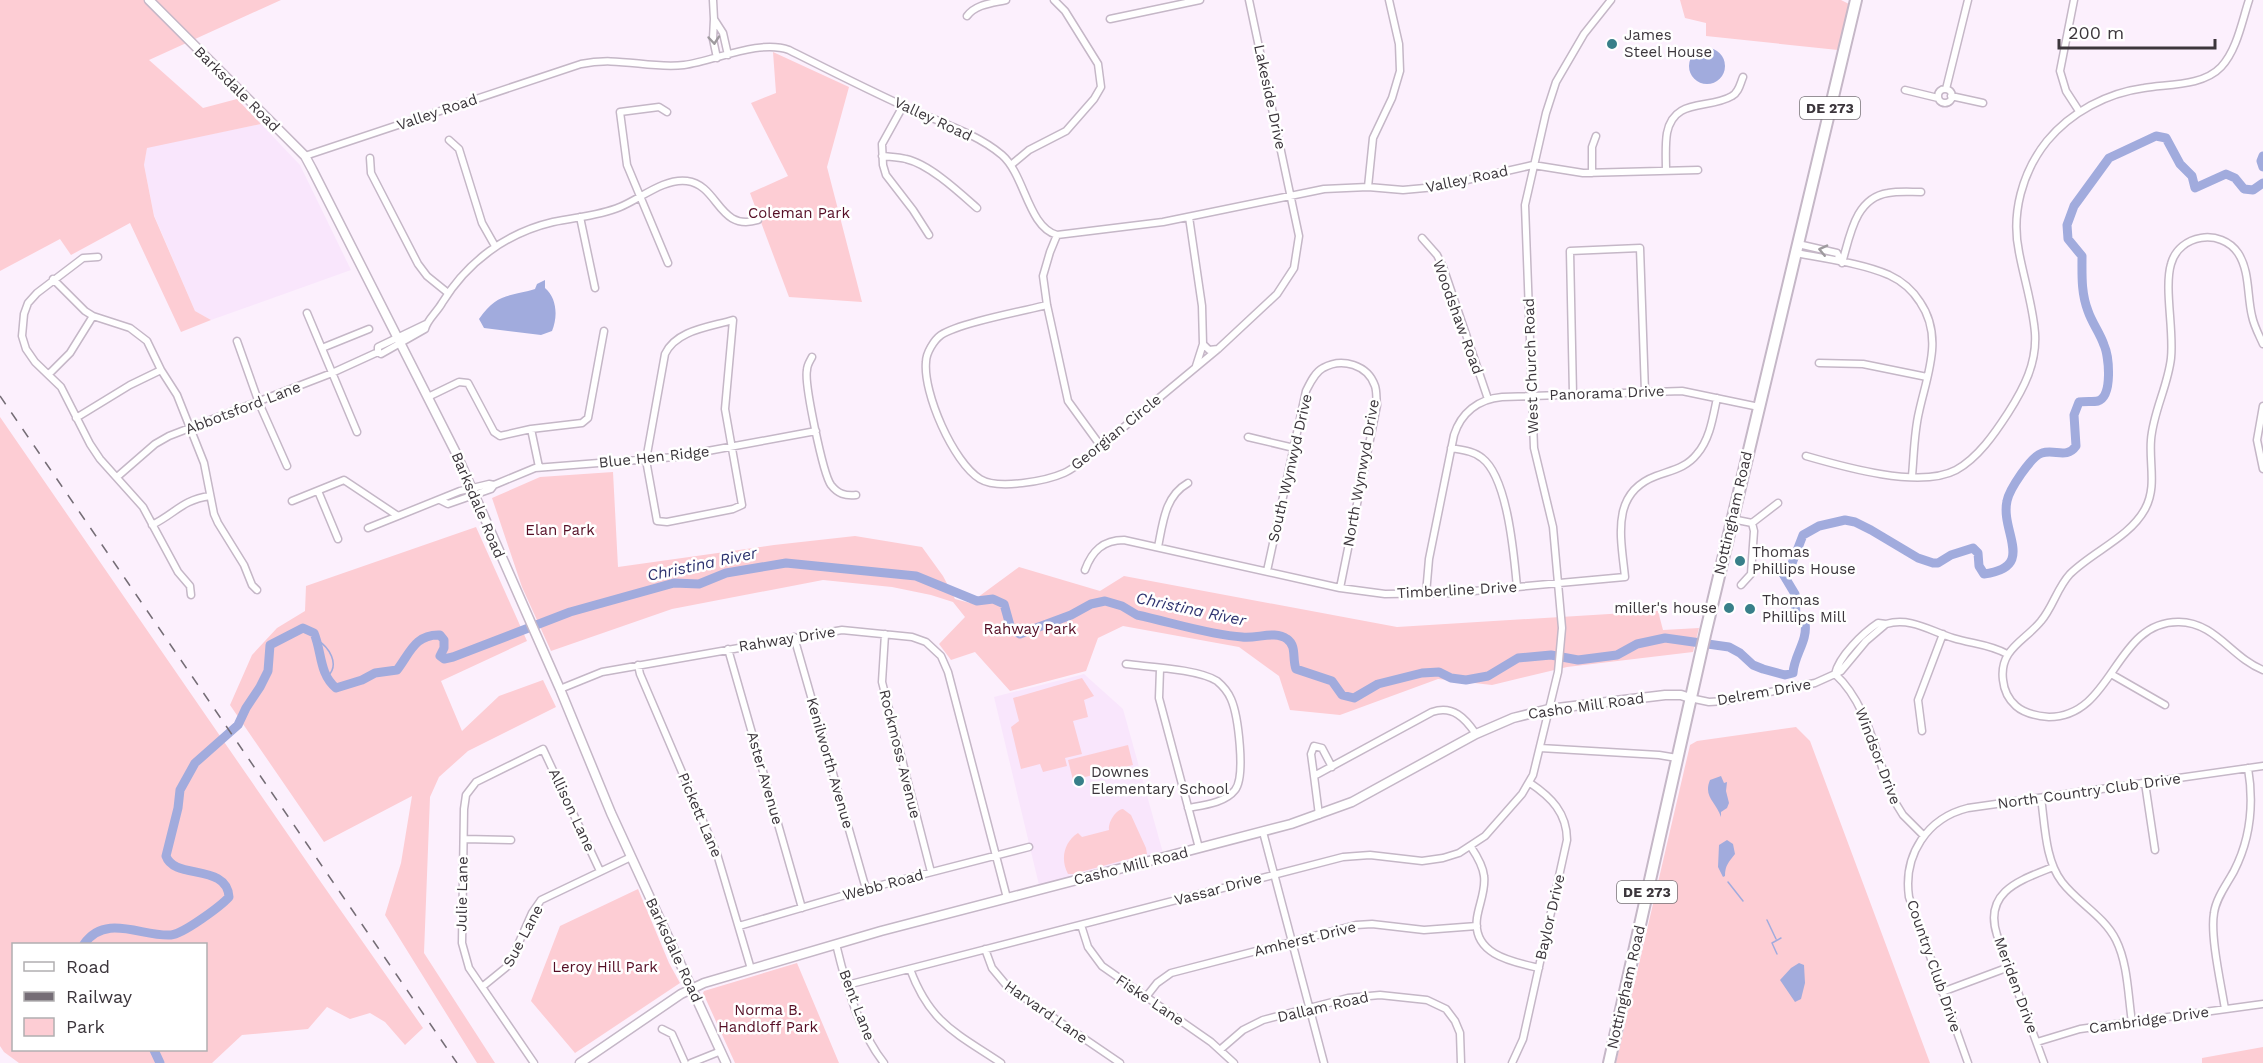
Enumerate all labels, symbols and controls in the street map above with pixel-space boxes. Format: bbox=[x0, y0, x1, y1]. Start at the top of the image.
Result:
scale bar bbox=[2059, 12, 2215, 50]
text: 200 m bbox=[2068, 22, 2124, 43]
place label: James Steel House bbox=[1624, 26, 1712, 61]
one-way arrow bbox=[707, 35, 720, 44]
marker: James Steel House bbox=[1605, 37, 1619, 51]
street label: Barksdale Road bbox=[190, 42, 284, 136]
street label: Lakeside Drive bbox=[1250, 43, 1290, 151]
street label: Valley Road bbox=[394, 90, 480, 134]
street label: Valley Road bbox=[891, 93, 975, 145]
road number: DE 273 bbox=[1800, 97, 1860, 119]
street label: Valley Road bbox=[1424, 161, 1510, 197]
park label: Coleman Park bbox=[748, 204, 850, 222]
one-way arrow bbox=[1818, 244, 1828, 257]
street label: Woodshaw Road bbox=[1429, 257, 1487, 377]
street label: West Church Road bbox=[1520, 298, 1542, 434]
street label: Abbotsford Lane bbox=[183, 378, 303, 438]
street label: Panorama Drive bbox=[1549, 382, 1665, 404]
street label: Georgian Circle bbox=[1067, 390, 1165, 474]
street label: South Wynwyd Drive bbox=[1264, 392, 1316, 544]
street label: North Wynwyd Drive bbox=[1339, 398, 1383, 548]
street label: Blue Hen Ridge bbox=[598, 442, 710, 472]
street label: Barksdale Road bbox=[448, 449, 508, 561]
street label: Nottingham Road bbox=[1710, 449, 1756, 577]
park label: Elan Park bbox=[525, 521, 595, 539]
water label: Christina River bbox=[645, 543, 760, 585]
place label: Thomas Phillips House bbox=[1752, 543, 1856, 578]
marker: Thomas Phillips House bbox=[1733, 554, 1747, 568]
street label: Timberline Drive bbox=[1396, 578, 1518, 602]
water label: Christina River bbox=[1134, 588, 1249, 630]
place label: Thomas Phillips Mill bbox=[1762, 591, 1846, 626]
place label: miller's house bbox=[1614, 599, 1717, 617]
marker: miller's house bbox=[1722, 601, 1736, 615]
marker: Thomas Phillips Mill bbox=[1743, 602, 1757, 616]
park label: Rahway Park bbox=[984, 620, 1077, 638]
street label: Rahway Drive bbox=[737, 622, 837, 656]
street label: Delrem Drive bbox=[1716, 675, 1812, 709]
street label: Rockmoss Avenue bbox=[875, 688, 925, 820]
street label: Casho Mill Road bbox=[1527, 689, 1645, 723]
street label: Kenilworth Avenue bbox=[803, 695, 857, 831]
street label: Windsor Drive bbox=[1851, 705, 1905, 807]
street label: Aster Avenue bbox=[743, 729, 787, 827]
place label: Downes Elementary School bbox=[1091, 763, 1230, 798]
street label: Allison Lane bbox=[545, 766, 599, 854]
street label: North Country Club Drive bbox=[1996, 769, 2182, 813]
street label: Pickett Lane bbox=[674, 770, 726, 860]
marker: Downes Elementary School bbox=[1072, 774, 1086, 788]
street label: Casho Mill Road bbox=[1072, 843, 1190, 889]
street label: Julie Lane bbox=[452, 856, 472, 932]
street label: Webb Road bbox=[841, 866, 925, 904]
street label: Vassar Drive bbox=[1172, 869, 1264, 909]
street label: Baylor Drive bbox=[1531, 872, 1569, 962]
road number: DE 273 bbox=[1617, 881, 1677, 903]
street label: Barksdale Road bbox=[642, 895, 706, 1005]
street label: Country Club Drive bbox=[1903, 898, 1965, 1034]
street label: Sue Lane bbox=[499, 902, 547, 970]
street label: Amherst Drive bbox=[1252, 918, 1358, 960]
street label: Nottingham Road bbox=[1603, 923, 1649, 1051]
street label: Meriden Drive bbox=[1990, 934, 2042, 1036]
legend bbox=[12, 943, 207, 1051]
text: Road bbox=[66, 956, 110, 977]
park label: Leroy Hill Park bbox=[552, 958, 658, 976]
street label: Bent Lane bbox=[835, 967, 879, 1043]
street label: Fiske Lane bbox=[1112, 971, 1188, 1029]
street label: Harvard Lane bbox=[1001, 977, 1091, 1047]
text: Railway bbox=[66, 986, 133, 1007]
street label: Dallam Road bbox=[1276, 988, 1370, 1026]
park label: Norma B. Handloff Park bbox=[718, 1001, 819, 1036]
street label: Cambridge Drive bbox=[2088, 1003, 2210, 1037]
text: Park bbox=[66, 1016, 105, 1037]

